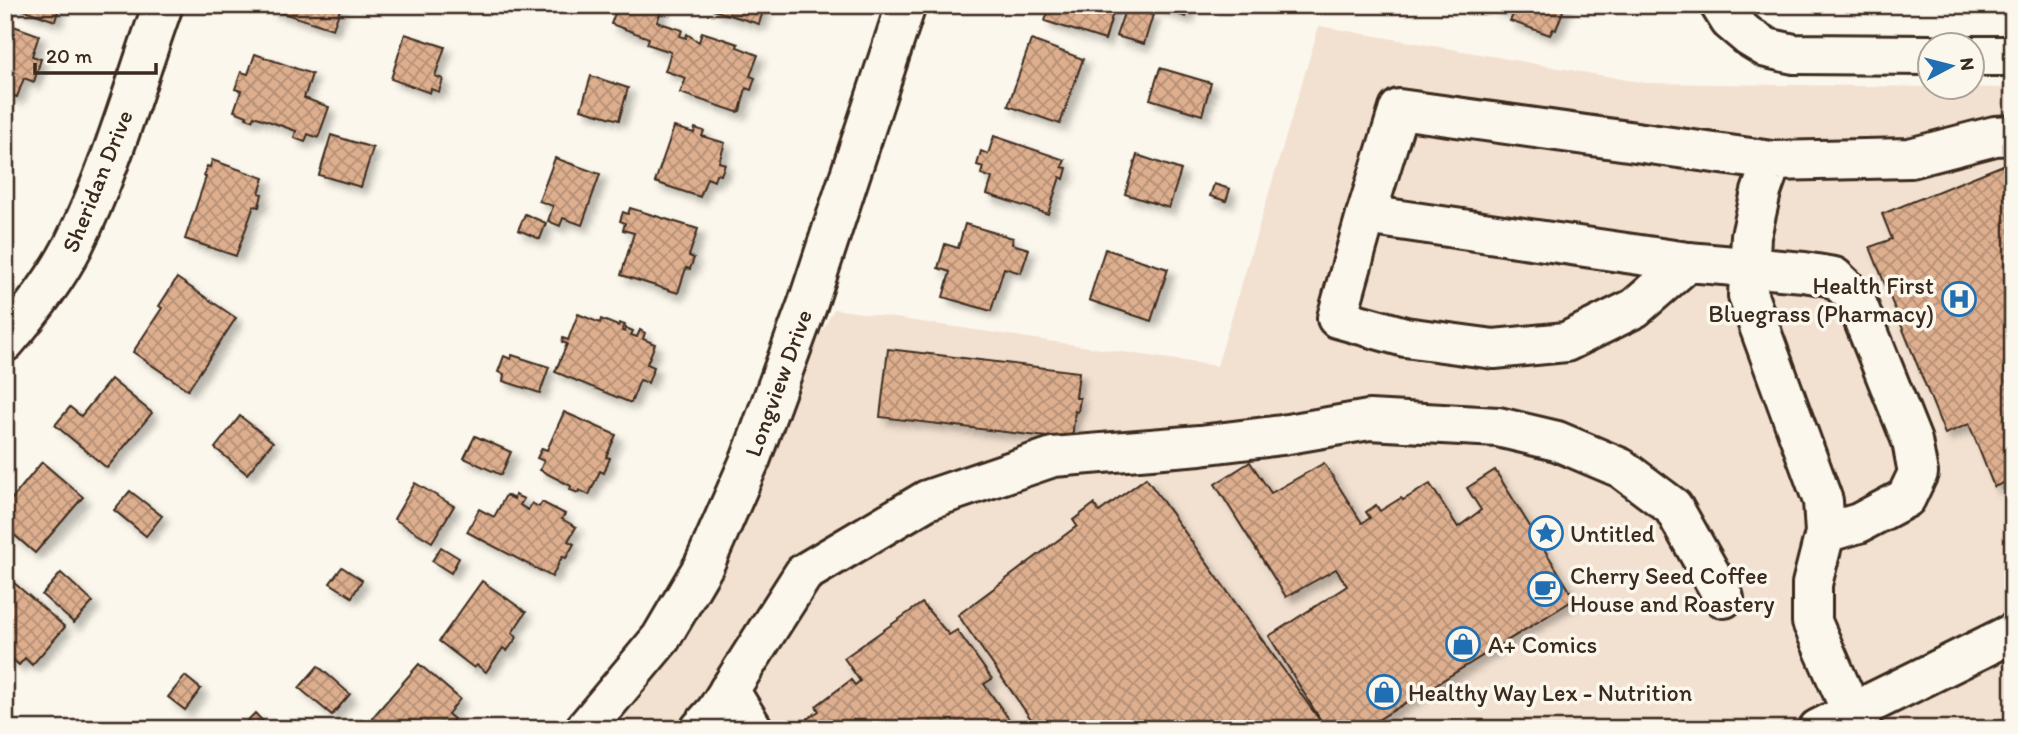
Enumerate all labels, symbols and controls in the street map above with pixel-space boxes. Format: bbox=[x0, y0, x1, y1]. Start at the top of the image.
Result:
scale bar bbox=[35, 32, 156, 76]
north arrow bbox=[1916, 32, 1986, 102]
text: 20 m bbox=[46, 43, 93, 68]
text: N bbox=[1955, 56, 1980, 72]
street label: Sheridan Drive bbox=[55, 106, 139, 256]
place label: Health First Bluegrass (Pharmacy) bbox=[1708, 271, 1934, 328]
hospital icon: Health First Bluegrass (Pharmacy) bbox=[1940, 280, 1978, 318]
street label: Longview Drive bbox=[738, 306, 818, 460]
place icon: Untitled bbox=[1527, 514, 1565, 552]
place label: Untitled bbox=[1570, 519, 1655, 548]
place label: Cherry Seed Coffee House and Roastery bbox=[1570, 561, 1774, 618]
cafe icon: Cherry Seed Coffee House and Roastery bbox=[1526, 570, 1564, 608]
shop icon: A+ Comics bbox=[1444, 625, 1482, 663]
place label: A+ Comics bbox=[1488, 630, 1597, 659]
shop icon: Healthy Way Lex - Nutrition bbox=[1365, 673, 1403, 711]
place label: Healthy Way Lex - Nutrition bbox=[1408, 678, 1693, 707]

